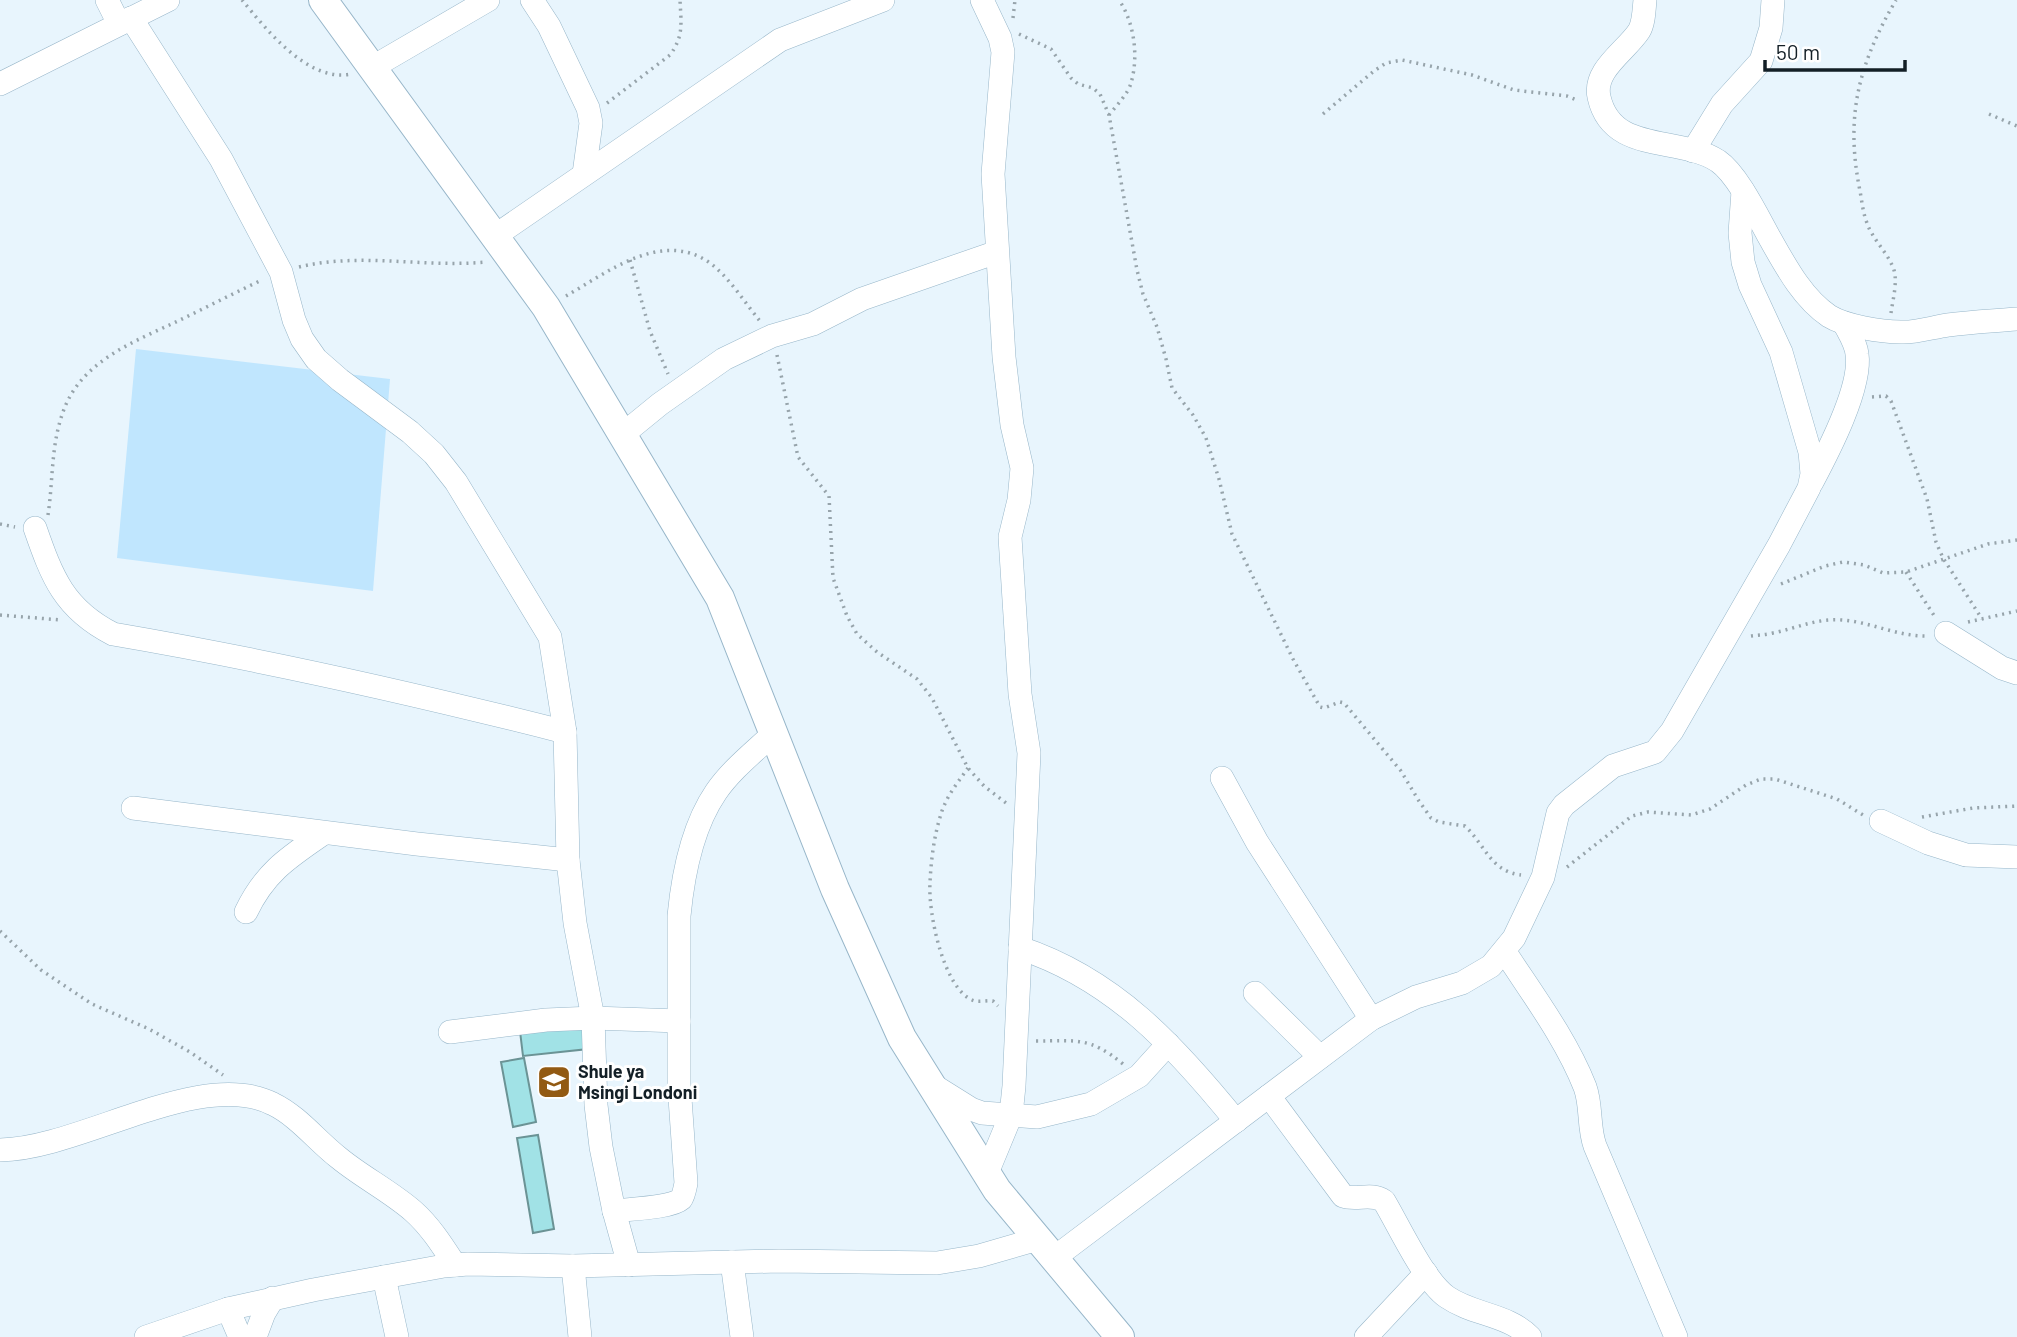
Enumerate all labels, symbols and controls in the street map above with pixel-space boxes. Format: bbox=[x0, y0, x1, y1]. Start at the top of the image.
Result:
scale bar bbox=[1765, 28, 1905, 72]
text: 50 m bbox=[1776, 39, 1820, 64]
place label: Shule ya Msingi Londoni bbox=[578, 1060, 697, 1103]
school or university icon: Shule ya Msingi Londoni bbox=[535, 1063, 573, 1101]

